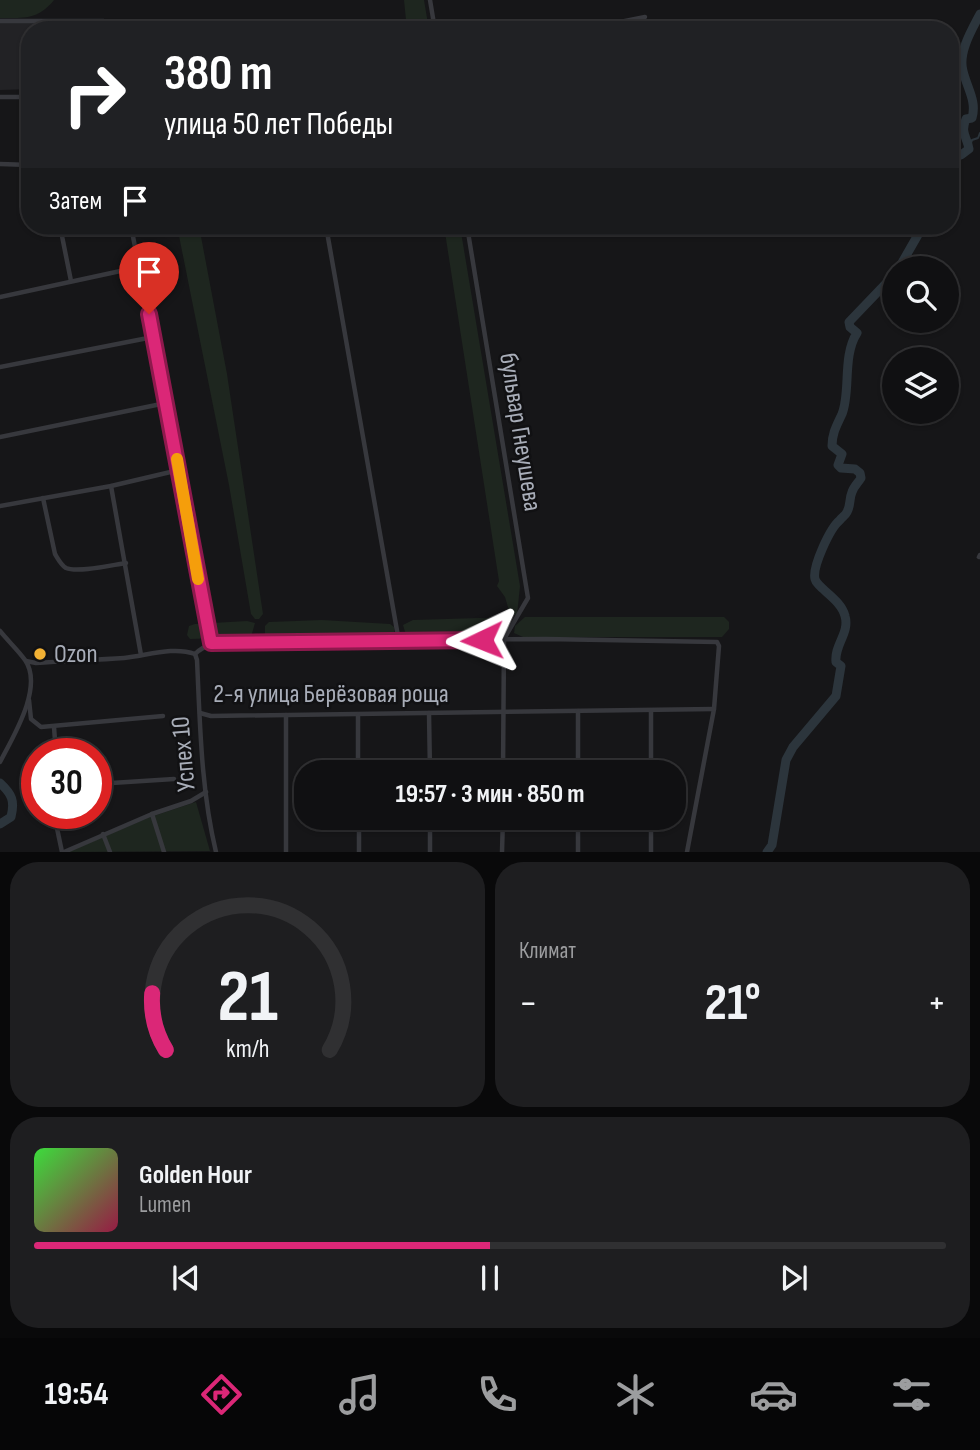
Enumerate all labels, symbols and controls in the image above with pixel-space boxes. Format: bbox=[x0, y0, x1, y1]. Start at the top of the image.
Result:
text: 380 m bbox=[164, 45, 273, 104]
icon: right bbox=[49, 49, 140, 140]
text: улица 50 лет Победы bbox=[164, 105, 393, 144]
icon: arrive bbox=[116, 182, 154, 220]
text: Затем bbox=[49, 186, 102, 217]
pin bbox=[119, 242, 179, 314]
icon: arrive bbox=[130, 253, 168, 291]
map controls bbox=[882, 256, 959, 424]
button: search bbox=[882, 256, 959, 333]
button: layers bbox=[882, 347, 959, 424]
street label: бульвар Гнеушева bbox=[492, 351, 548, 513]
position arrow bbox=[445, 603, 519, 677]
place label: Ozon bbox=[54, 639, 98, 670]
marker: Ozon bbox=[32, 646, 48, 662]
street label: 2-я улица Берёзовая роща bbox=[213, 679, 449, 710]
street label: Успех 10 bbox=[165, 715, 203, 793]
speed limit sign: 30 bbox=[21, 738, 112, 829]
text: 19:57 · 3 мин · 850 m bbox=[396, 779, 584, 810]
text: Климат bbox=[519, 937, 576, 965]
text: 21 bbox=[217, 955, 278, 1043]
text: 21° bbox=[704, 972, 761, 1035]
text: − bbox=[519, 981, 538, 1026]
text: + bbox=[927, 981, 946, 1026]
text: km/h bbox=[226, 1034, 269, 1065]
text: Golden Hour bbox=[139, 1160, 252, 1191]
text: Lumen bbox=[139, 1191, 191, 1219]
icon: previous bbox=[167, 1259, 205, 1297]
icon: pause bbox=[471, 1259, 509, 1297]
icon: next bbox=[775, 1259, 813, 1297]
icon: directions bbox=[197, 1370, 246, 1419]
icon: music bbox=[335, 1370, 384, 1419]
icon: phone bbox=[473, 1370, 522, 1419]
icon: climate bbox=[611, 1370, 660, 1419]
icon: car bbox=[749, 1370, 798, 1419]
icon: filters bbox=[887, 1370, 936, 1419]
text: 19:54 bbox=[44, 1375, 108, 1414]

